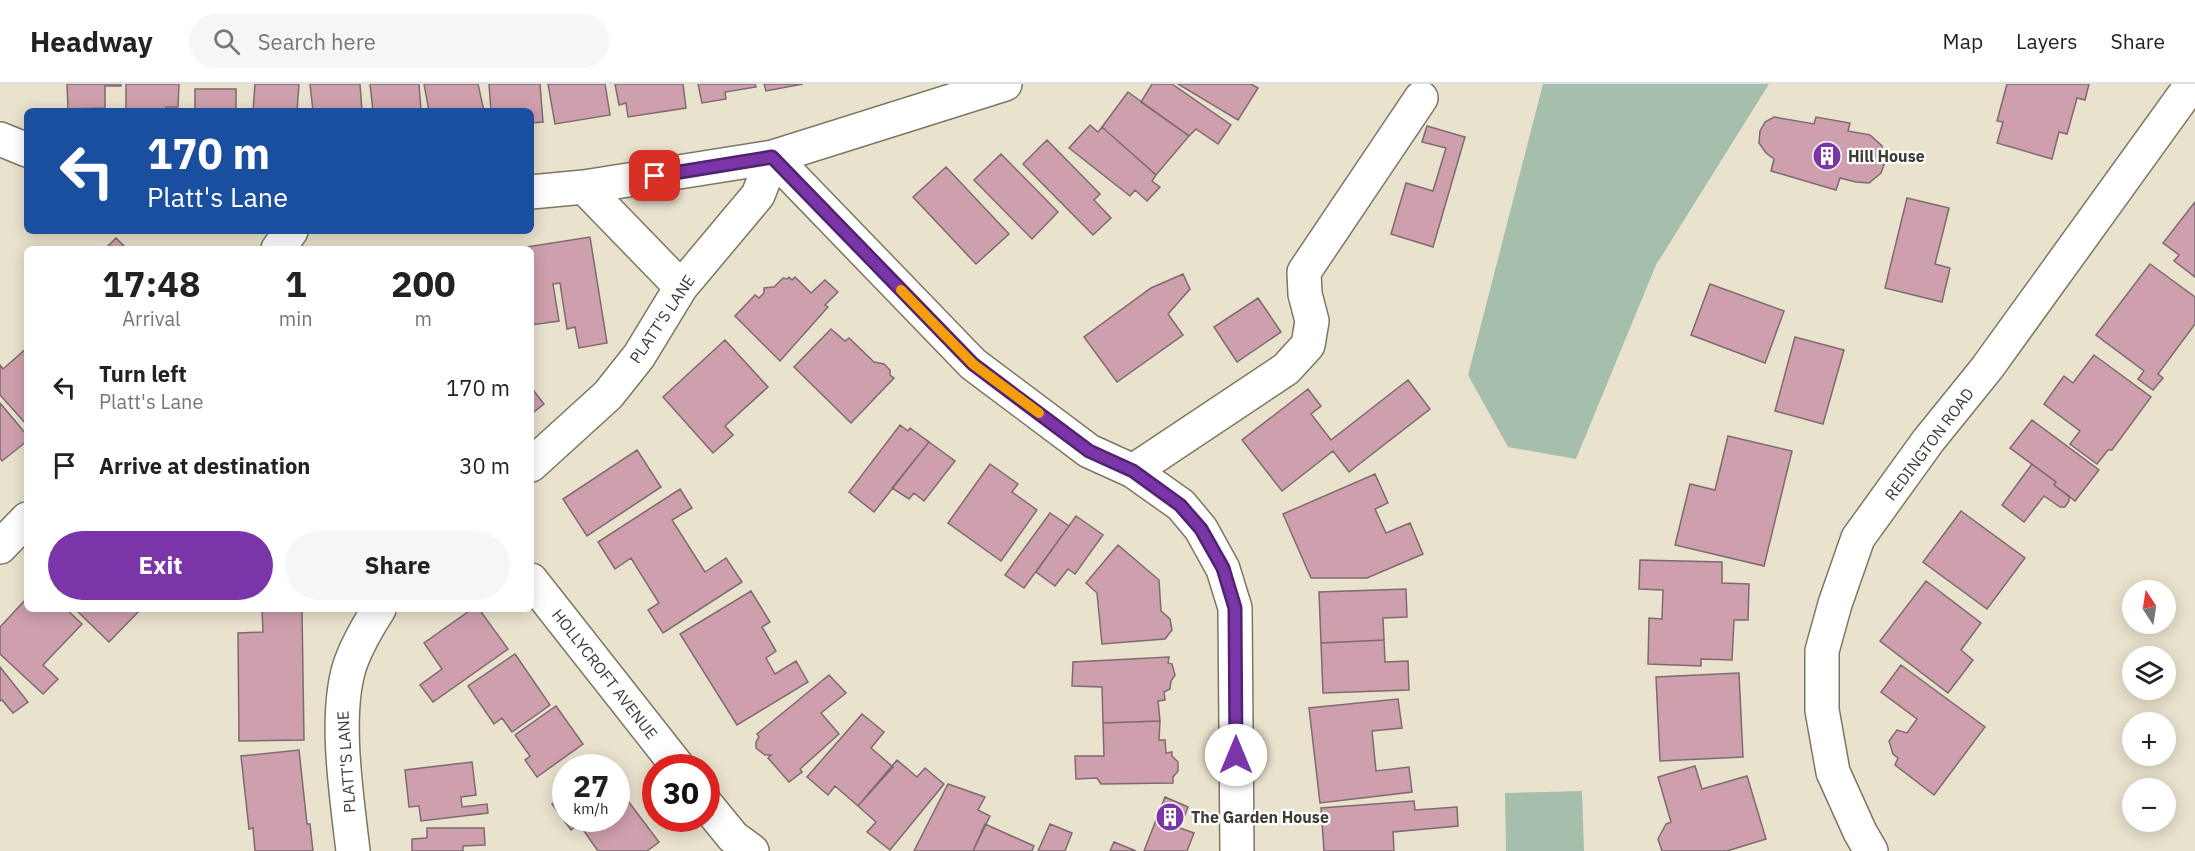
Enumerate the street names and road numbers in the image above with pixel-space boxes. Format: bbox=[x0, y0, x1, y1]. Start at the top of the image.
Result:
street label: PLATT'S LANE bbox=[625, 271, 699, 367]
street label: REDINGTON ROAD bbox=[1880, 384, 1978, 504]
street label: HOLLYCROFT AVENUE bbox=[548, 605, 662, 743]
street label: PLATT'S LANE bbox=[332, 710, 360, 814]

